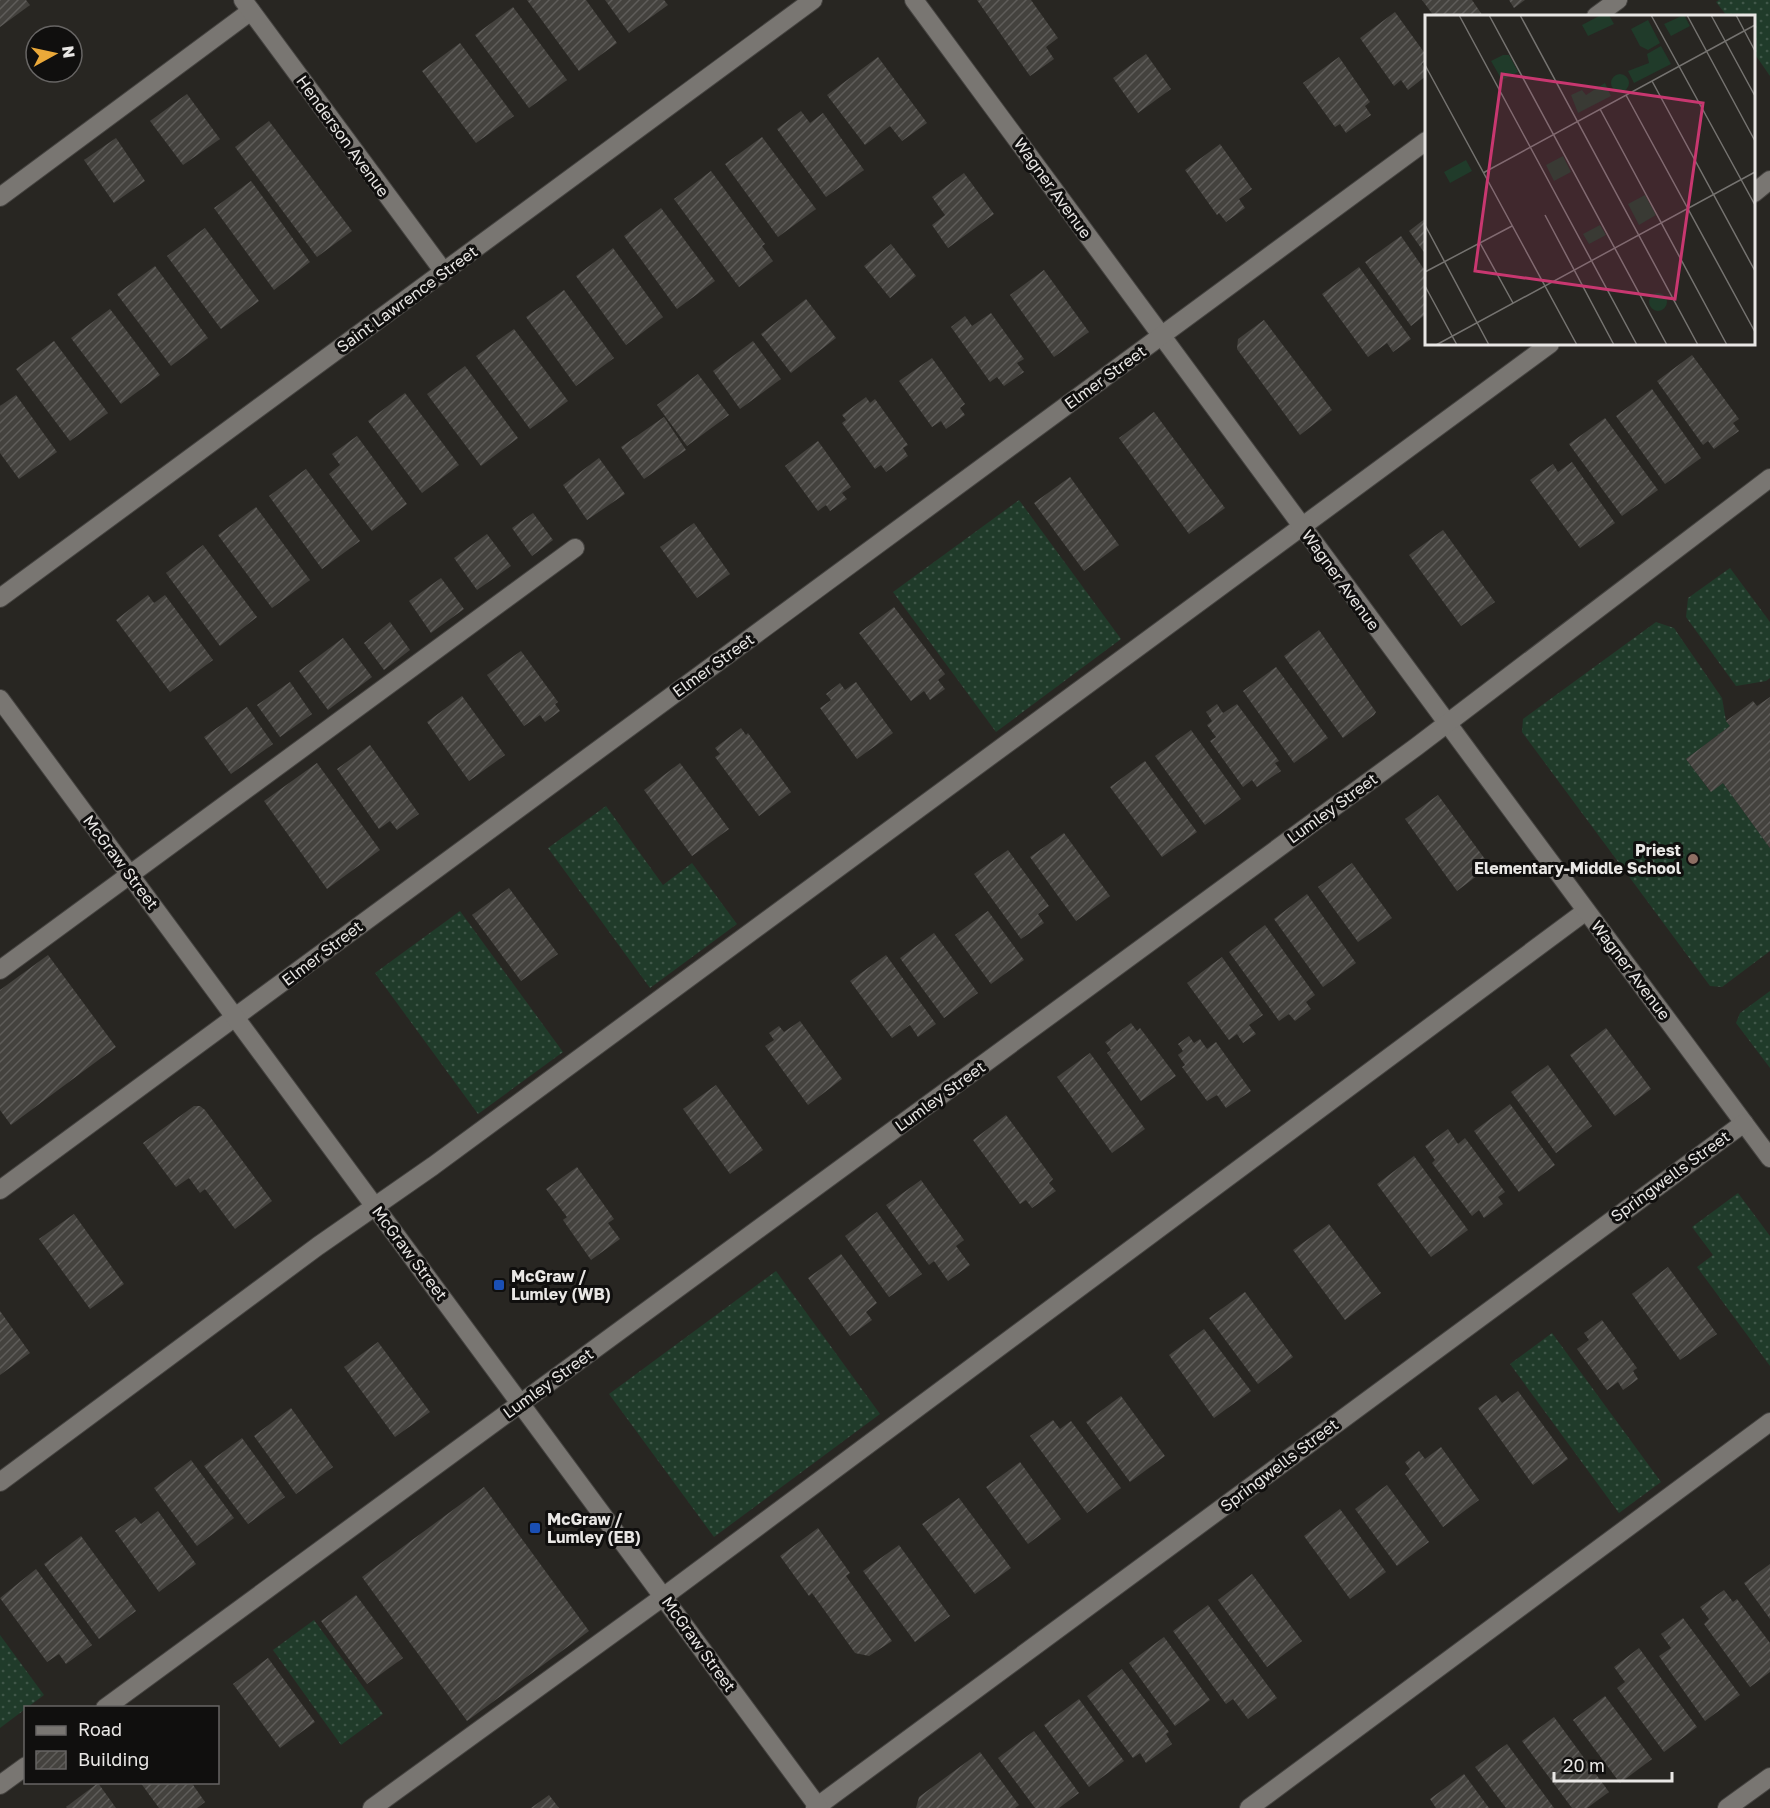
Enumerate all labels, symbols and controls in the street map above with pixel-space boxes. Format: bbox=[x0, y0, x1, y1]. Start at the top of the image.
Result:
inset map bbox=[1425, 15, 1755, 345]
north arrow bbox=[24, 24, 84, 84]
text: N bbox=[58, 44, 80, 59]
street label: Henderson Avenue bbox=[292, 71, 394, 201]
street label: Wagner Avenue bbox=[1010, 134, 1096, 242]
street label: Saint Lawrence Street bbox=[333, 241, 481, 357]
street label: Elmer Street bbox=[1060, 341, 1150, 413]
street label: Wagner Avenue bbox=[1298, 526, 1384, 634]
street label: Elmer Street bbox=[668, 629, 758, 701]
street label: Lumley Street bbox=[1283, 768, 1381, 848]
street label: McGraw Street bbox=[79, 811, 163, 913]
place label: Priest Elementary‑Middle School bbox=[1474, 840, 1682, 878]
marker: Priest Elementary‑Middle School bbox=[1686, 852, 1700, 866]
street label: Elmer Street bbox=[278, 916, 366, 990]
street label: Wagner Avenue bbox=[1587, 916, 1675, 1024]
street label: Lumley Street bbox=[891, 1056, 989, 1136]
street label: Springwells Street bbox=[1606, 1126, 1734, 1226]
street label: McGraw Street bbox=[368, 1202, 452, 1304]
place label: McGraw / Lumley (WB) bbox=[511, 1266, 611, 1304]
marker: McGraw / Lumley (WB) bbox=[492, 1278, 506, 1292]
street label: Lumley Street bbox=[499, 1343, 597, 1423]
street label: Springwells Street bbox=[1216, 1414, 1342, 1516]
place label: McGraw / Lumley (EB) bbox=[547, 1509, 641, 1547]
marker: McGraw / Lumley (EB) bbox=[528, 1521, 542, 1535]
street label: McGraw Street bbox=[658, 1592, 740, 1696]
legend bbox=[24, 1706, 219, 1784]
text: Road bbox=[78, 1718, 122, 1740]
scale bar bbox=[1554, 1745, 1672, 1783]
text: Building bbox=[78, 1748, 149, 1770]
text: 20 m bbox=[1563, 1754, 1605, 1776]

